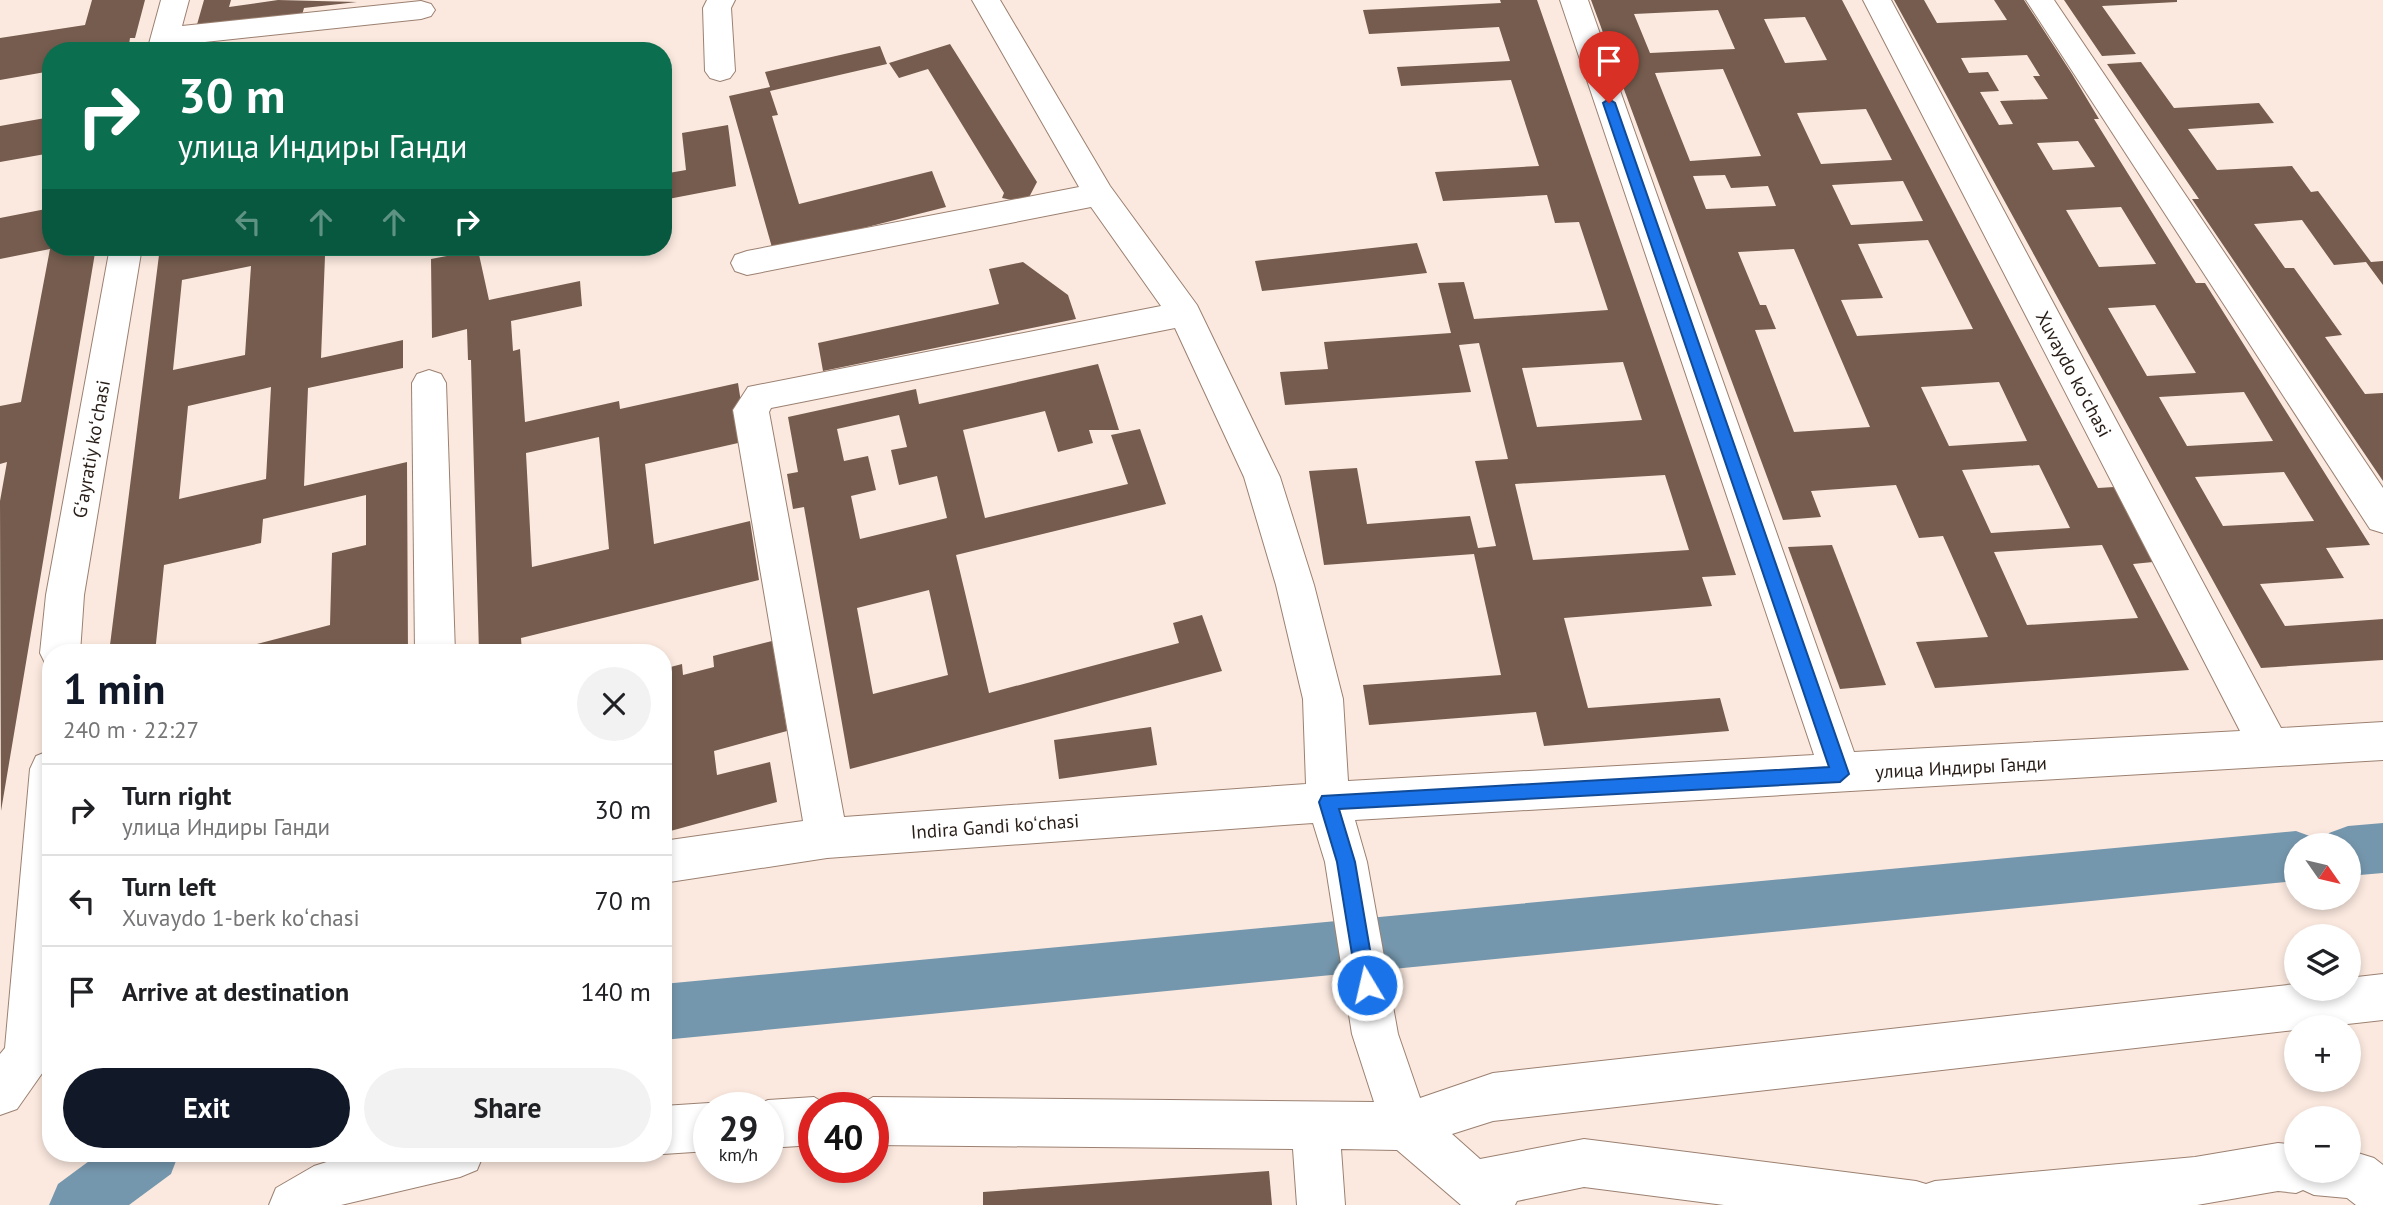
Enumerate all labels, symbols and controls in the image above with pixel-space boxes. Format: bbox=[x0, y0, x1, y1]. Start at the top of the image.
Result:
pin bbox=[1579, 31, 1639, 103]
icon: arrive bbox=[1590, 42, 1628, 80]
text: 30 m bbox=[178, 63, 285, 127]
icon: right bbox=[63, 70, 154, 161]
text: улица Индиры Ганди bbox=[178, 125, 467, 167]
icon: left bbox=[229, 203, 267, 241]
icon: ahead bbox=[302, 203, 340, 241]
icon: ahead bbox=[375, 203, 413, 241]
icon: right bbox=[448, 203, 486, 241]
street label: Xuvaydo koʻchasi bbox=[2031, 307, 2117, 441]
street label: Gʻayratiy koʻchasi bbox=[67, 378, 115, 520]
text: 1 min bbox=[63, 661, 165, 716]
button: close bbox=[577, 667, 651, 741]
text: 240 m · 22:27 bbox=[63, 715, 199, 744]
street label: улица Индиры Ганди bbox=[1875, 751, 2047, 783]
text: Turn right bbox=[122, 779, 231, 812]
icon: right bbox=[63, 791, 101, 829]
text: 30 m bbox=[595, 793, 651, 826]
street label: Indira Gandi koʻchasi bbox=[910, 808, 1080, 844]
text: улица Индиры Ганди bbox=[122, 812, 330, 841]
north arrow bbox=[2284, 833, 2361, 910]
map controls bbox=[2284, 833, 2361, 1183]
text: Turn left bbox=[122, 870, 216, 903]
icon: left bbox=[63, 882, 101, 920]
text: 70 m bbox=[595, 884, 651, 917]
text: Xuvaydo 1-berk koʻchasi bbox=[122, 903, 360, 932]
button: layers bbox=[2284, 924, 2361, 1001]
position arrow bbox=[1330, 948, 1404, 1022]
icon: arrive bbox=[63, 973, 101, 1011]
text: Arrive at destination bbox=[122, 975, 349, 1008]
text: 140 m bbox=[580, 975, 651, 1008]
button: + bbox=[2284, 1015, 2361, 1092]
button: Exit bbox=[63, 1068, 350, 1148]
button: Share bbox=[364, 1068, 651, 1148]
speed limit sign: 40 bbox=[798, 1092, 889, 1183]
text: 29 bbox=[719, 1105, 758, 1151]
button: − bbox=[2284, 1106, 2361, 1183]
text: km/h bbox=[719, 1143, 758, 1166]

